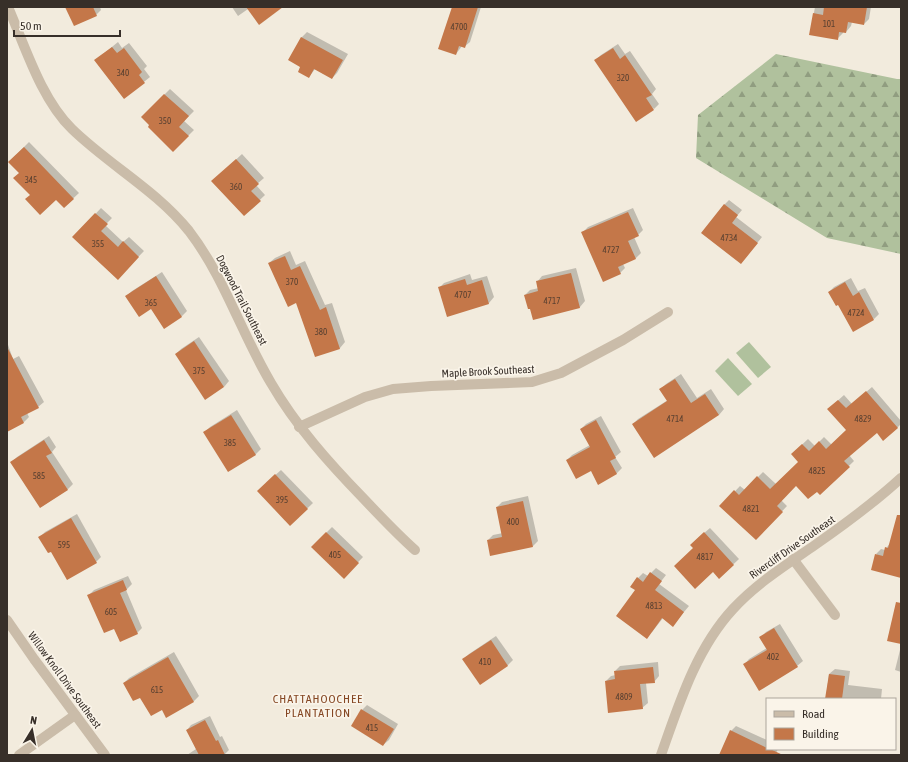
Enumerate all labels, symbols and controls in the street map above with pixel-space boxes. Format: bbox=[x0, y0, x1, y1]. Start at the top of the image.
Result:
scale bar bbox=[14, 12, 120, 38]
text: 50 m bbox=[20, 19, 42, 33]
house number: 101 bbox=[823, 19, 835, 29]
house number: 4700 bbox=[451, 22, 467, 32]
house number: 340 bbox=[117, 68, 129, 78]
house number: 320 bbox=[617, 73, 629, 83]
house number: 350 bbox=[159, 116, 171, 126]
house number: 345 bbox=[25, 175, 37, 185]
house number: 360 bbox=[230, 182, 242, 192]
house number: 4734 bbox=[721, 233, 737, 243]
house number: 355 bbox=[92, 239, 104, 249]
house number: 4727 bbox=[603, 245, 619, 255]
street label: Dogwood Trail Southeast bbox=[214, 253, 270, 347]
house number: 370 bbox=[286, 277, 298, 287]
house number: 4707 bbox=[455, 290, 471, 300]
house number: 4717 bbox=[544, 296, 560, 306]
house number: 365 bbox=[145, 298, 157, 308]
house number: 4724 bbox=[848, 308, 864, 318]
house number: 380 bbox=[315, 327, 327, 337]
street label: Maple Brook Southeast bbox=[441, 363, 535, 379]
house number: 375 bbox=[193, 366, 205, 376]
house number: 4714 bbox=[667, 414, 683, 424]
house number: 4829 bbox=[855, 414, 871, 424]
house number: 385 bbox=[224, 438, 236, 448]
house number: 4825 bbox=[809, 466, 825, 476]
house number: 585 bbox=[33, 471, 45, 481]
house number: 395 bbox=[276, 495, 288, 505]
house number: 4821 bbox=[743, 504, 759, 514]
street label: Rivercliff Drive Southeast bbox=[747, 513, 837, 581]
house number: 400 bbox=[507, 517, 519, 527]
house number: 595 bbox=[58, 540, 70, 550]
house number: 405 bbox=[329, 550, 341, 560]
house number: 4817 bbox=[697, 552, 713, 562]
house number: 4813 bbox=[646, 601, 662, 611]
house number: 605 bbox=[105, 607, 117, 617]
street label: Willow Knoll Drive Southeast bbox=[26, 629, 104, 731]
house number: 402 bbox=[767, 652, 779, 662]
house number: 410 bbox=[479, 657, 491, 667]
house number: 615 bbox=[151, 685, 163, 695]
district label: CHATTAHOOCHEE PLANTATION bbox=[273, 692, 363, 720]
house number: 4809 bbox=[616, 692, 632, 702]
legend bbox=[766, 698, 896, 750]
text: Road bbox=[802, 707, 825, 721]
north arrow bbox=[12, 710, 52, 750]
text: N bbox=[29, 714, 38, 727]
house number: 415 bbox=[366, 723, 378, 733]
text: Building bbox=[802, 727, 840, 741]

